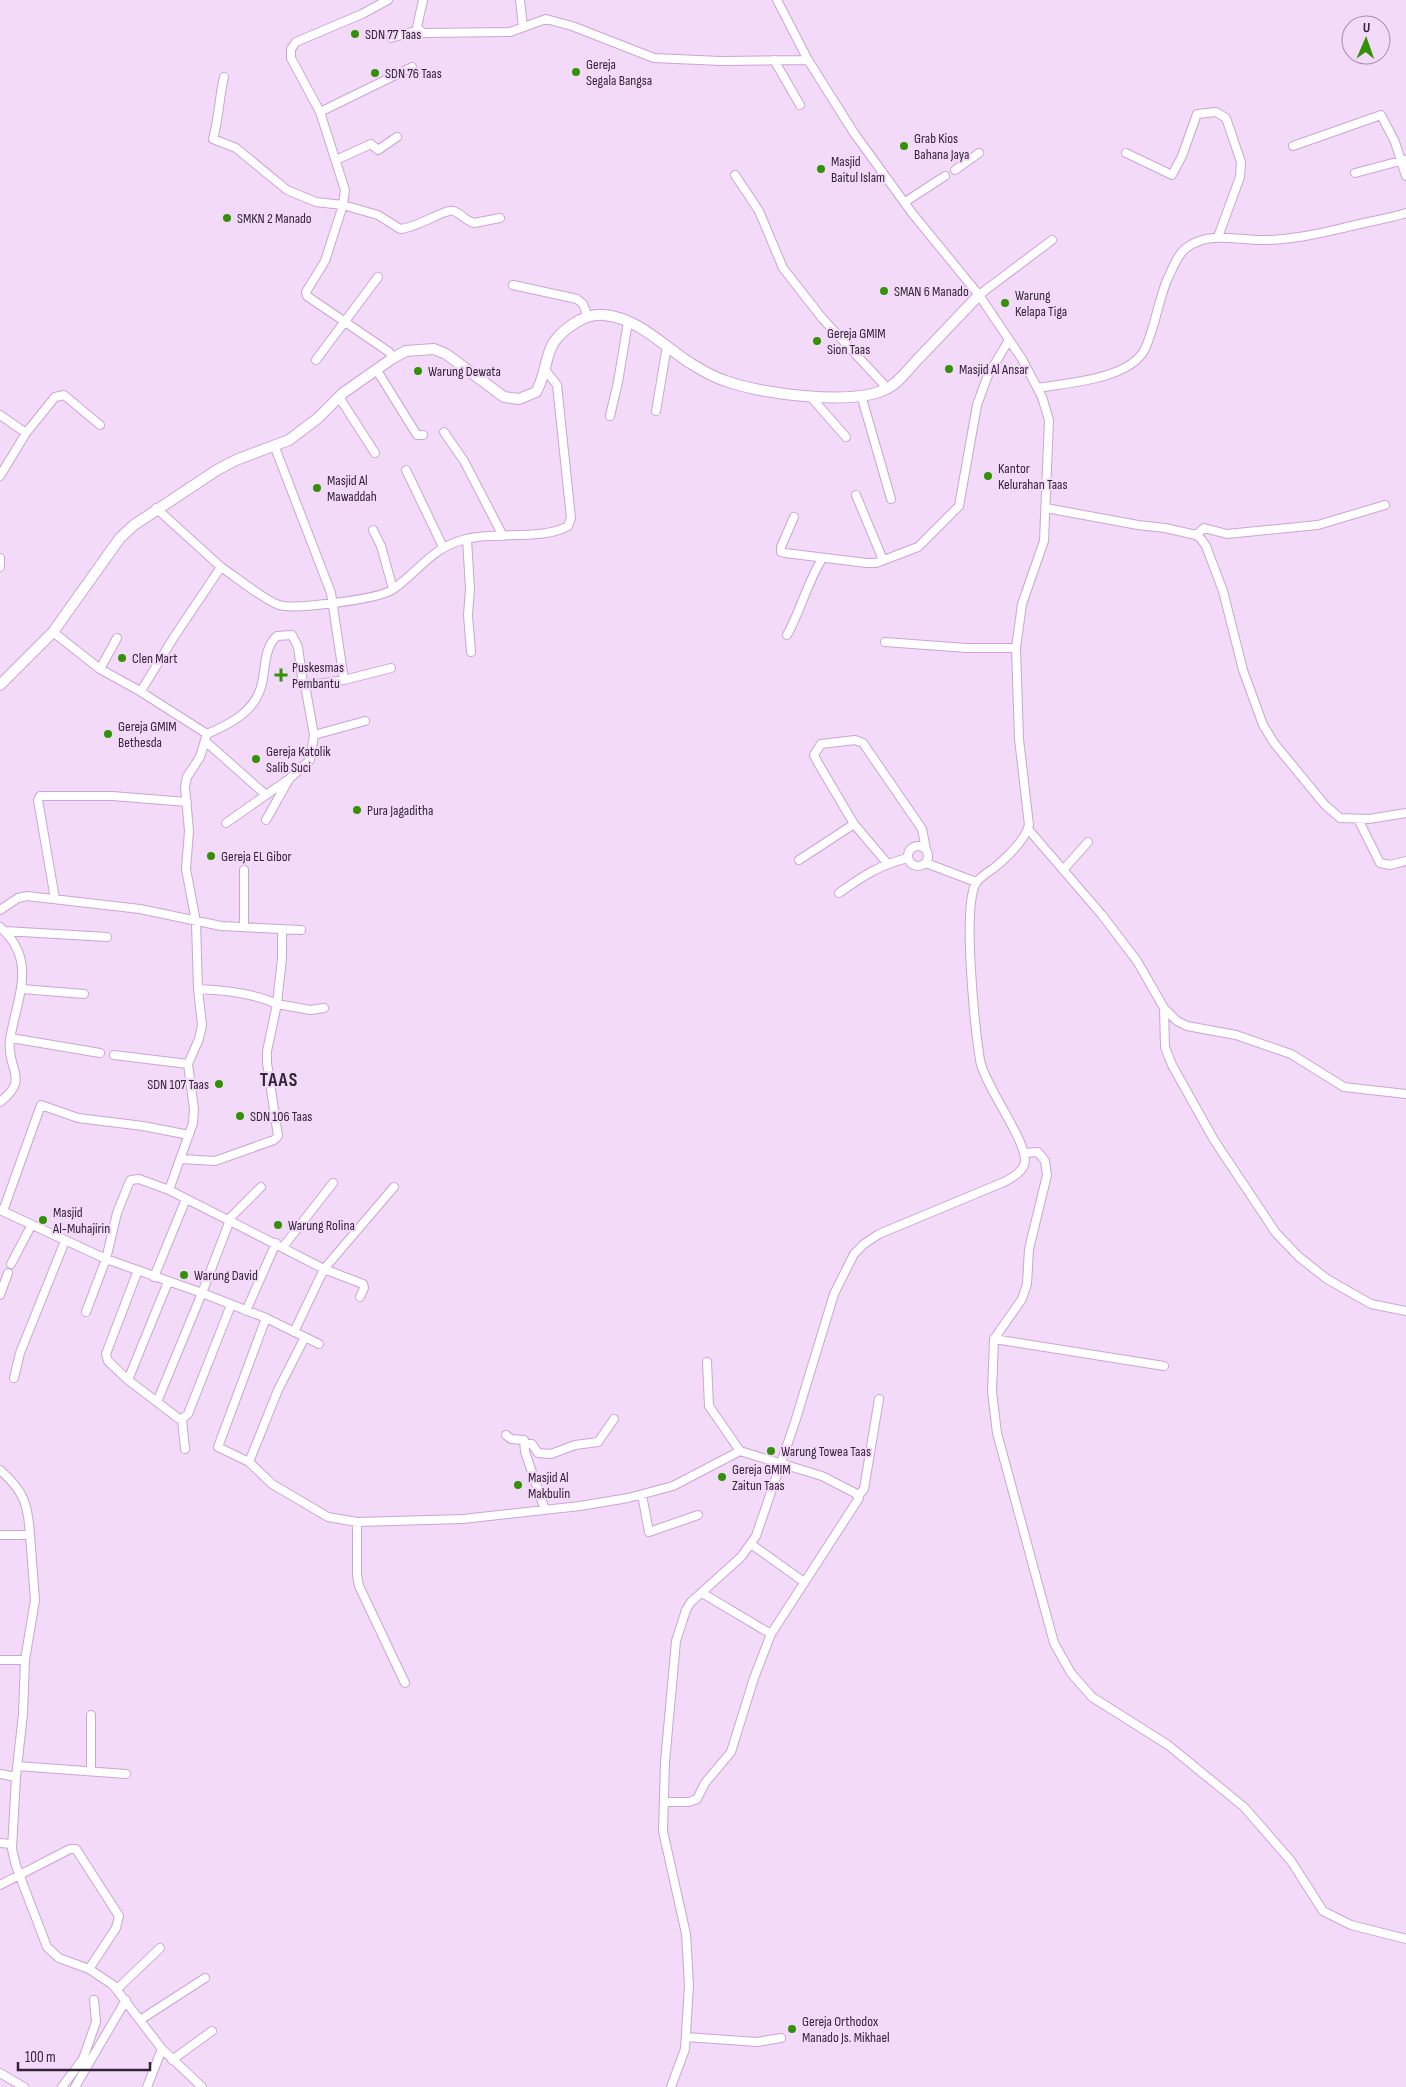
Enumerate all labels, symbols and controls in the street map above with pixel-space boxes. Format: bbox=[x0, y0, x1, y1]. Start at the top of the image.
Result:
north arrow bbox=[1341, 15, 1391, 65]
text: U bbox=[1362, 19, 1370, 36]
place label: SDN 77 Taas bbox=[365, 26, 421, 43]
marker: SDN 77 Taas bbox=[349, 28, 361, 40]
place label: Gereja Segala Bangsa bbox=[586, 56, 652, 89]
place label: SDN 76 Taas bbox=[385, 65, 442, 82]
marker: Gereja Segala Bangsa bbox=[570, 66, 582, 78]
marker: SDN 76 Taas bbox=[369, 67, 381, 79]
place label: Grab Kios Bahana Jaya bbox=[914, 130, 969, 163]
marker: Grab Kios Bahana Jaya bbox=[898, 140, 910, 152]
place label: Masjid Baitul Islam bbox=[831, 153, 885, 186]
marker: Masjid Baitul Islam bbox=[815, 163, 827, 175]
place label: SMKN 2 Manado bbox=[237, 210, 312, 227]
marker: SMKN 2 Manado bbox=[221, 212, 233, 224]
place label: SMAN 6 Manado bbox=[894, 283, 969, 300]
marker: SMAN 6 Manado bbox=[878, 285, 890, 297]
place label: Warung Kelapa Tiga bbox=[1015, 287, 1067, 320]
marker: Warung Kelapa Tiga bbox=[999, 297, 1011, 309]
place label: Gereja GMIM Sion Taas bbox=[827, 325, 886, 358]
marker: Gereja GMIM Sion Taas bbox=[811, 335, 823, 347]
place label: Masjid Al Ansar bbox=[959, 361, 1029, 378]
place label: Warung Dewata bbox=[428, 363, 501, 380]
marker: Masjid Al Ansar bbox=[943, 363, 955, 375]
marker: Warung Dewata bbox=[412, 365, 424, 377]
place label: Kantor Kelurahan Taas bbox=[998, 460, 1068, 493]
marker: Kantor Kelurahan Taas bbox=[982, 470, 994, 482]
place label: Masjid Al Mawaddah bbox=[327, 472, 377, 505]
marker: Masjid Al Mawaddah bbox=[311, 482, 323, 494]
place label: Clen Mart bbox=[132, 650, 177, 667]
marker: Clen Mart bbox=[116, 652, 128, 664]
place label: Puskesmas Pembantu bbox=[292, 659, 344, 692]
marker: Puskesmas Pembantu bbox=[274, 668, 288, 682]
place label: Gereja GMIM Bethesda bbox=[118, 718, 177, 751]
marker: Gereja GMIM Bethesda bbox=[102, 728, 114, 740]
place label: Gereja Katolik Salib Suci bbox=[266, 743, 331, 776]
marker: Gereja Katolik Salib Suci bbox=[250, 753, 262, 765]
place label: Pura Jagaditha bbox=[367, 802, 433, 819]
marker: Pura Jagaditha bbox=[351, 804, 363, 816]
place label: Gereja EL Gibor bbox=[221, 848, 292, 865]
marker: Gereja EL Gibor bbox=[205, 850, 217, 862]
district label: TAAS bbox=[260, 1069, 298, 1092]
place label: SDN 107 Taas bbox=[147, 1076, 209, 1093]
marker: SDN 107 Taas bbox=[213, 1078, 225, 1090]
place label: SDN 106 Taas bbox=[250, 1108, 312, 1125]
marker: SDN 106 Taas bbox=[234, 1110, 246, 1122]
place label: Masjid Al-Muhajirin bbox=[52, 1204, 110, 1237]
marker: Masjid Al-Muhajirin bbox=[37, 1214, 49, 1226]
place label: Warung Rolina bbox=[288, 1217, 355, 1234]
marker: Warung Rolina bbox=[272, 1219, 284, 1231]
place label: Warung David bbox=[194, 1267, 258, 1284]
marker: Warung David bbox=[178, 1269, 190, 1281]
place label: Warung Towea Taas bbox=[781, 1443, 871, 1460]
marker: Warung Towea Taas bbox=[765, 1445, 777, 1457]
place label: Gereja GMIM Zaitun Taas bbox=[732, 1461, 791, 1494]
place label: Masjid Al Makbulin bbox=[528, 1469, 570, 1502]
marker: Gereja GMIM Zaitun Taas bbox=[716, 1471, 728, 1483]
marker: Masjid Al Makbulin bbox=[512, 1479, 524, 1491]
place label: Gereja Orthodox Manado Js. Mikhael bbox=[802, 2013, 890, 2046]
marker: Gereja Orthodox Manado Js. Mikhael bbox=[786, 2023, 798, 2035]
scale bar bbox=[18, 2040, 150, 2072]
text: 100 m bbox=[25, 2048, 56, 2067]

